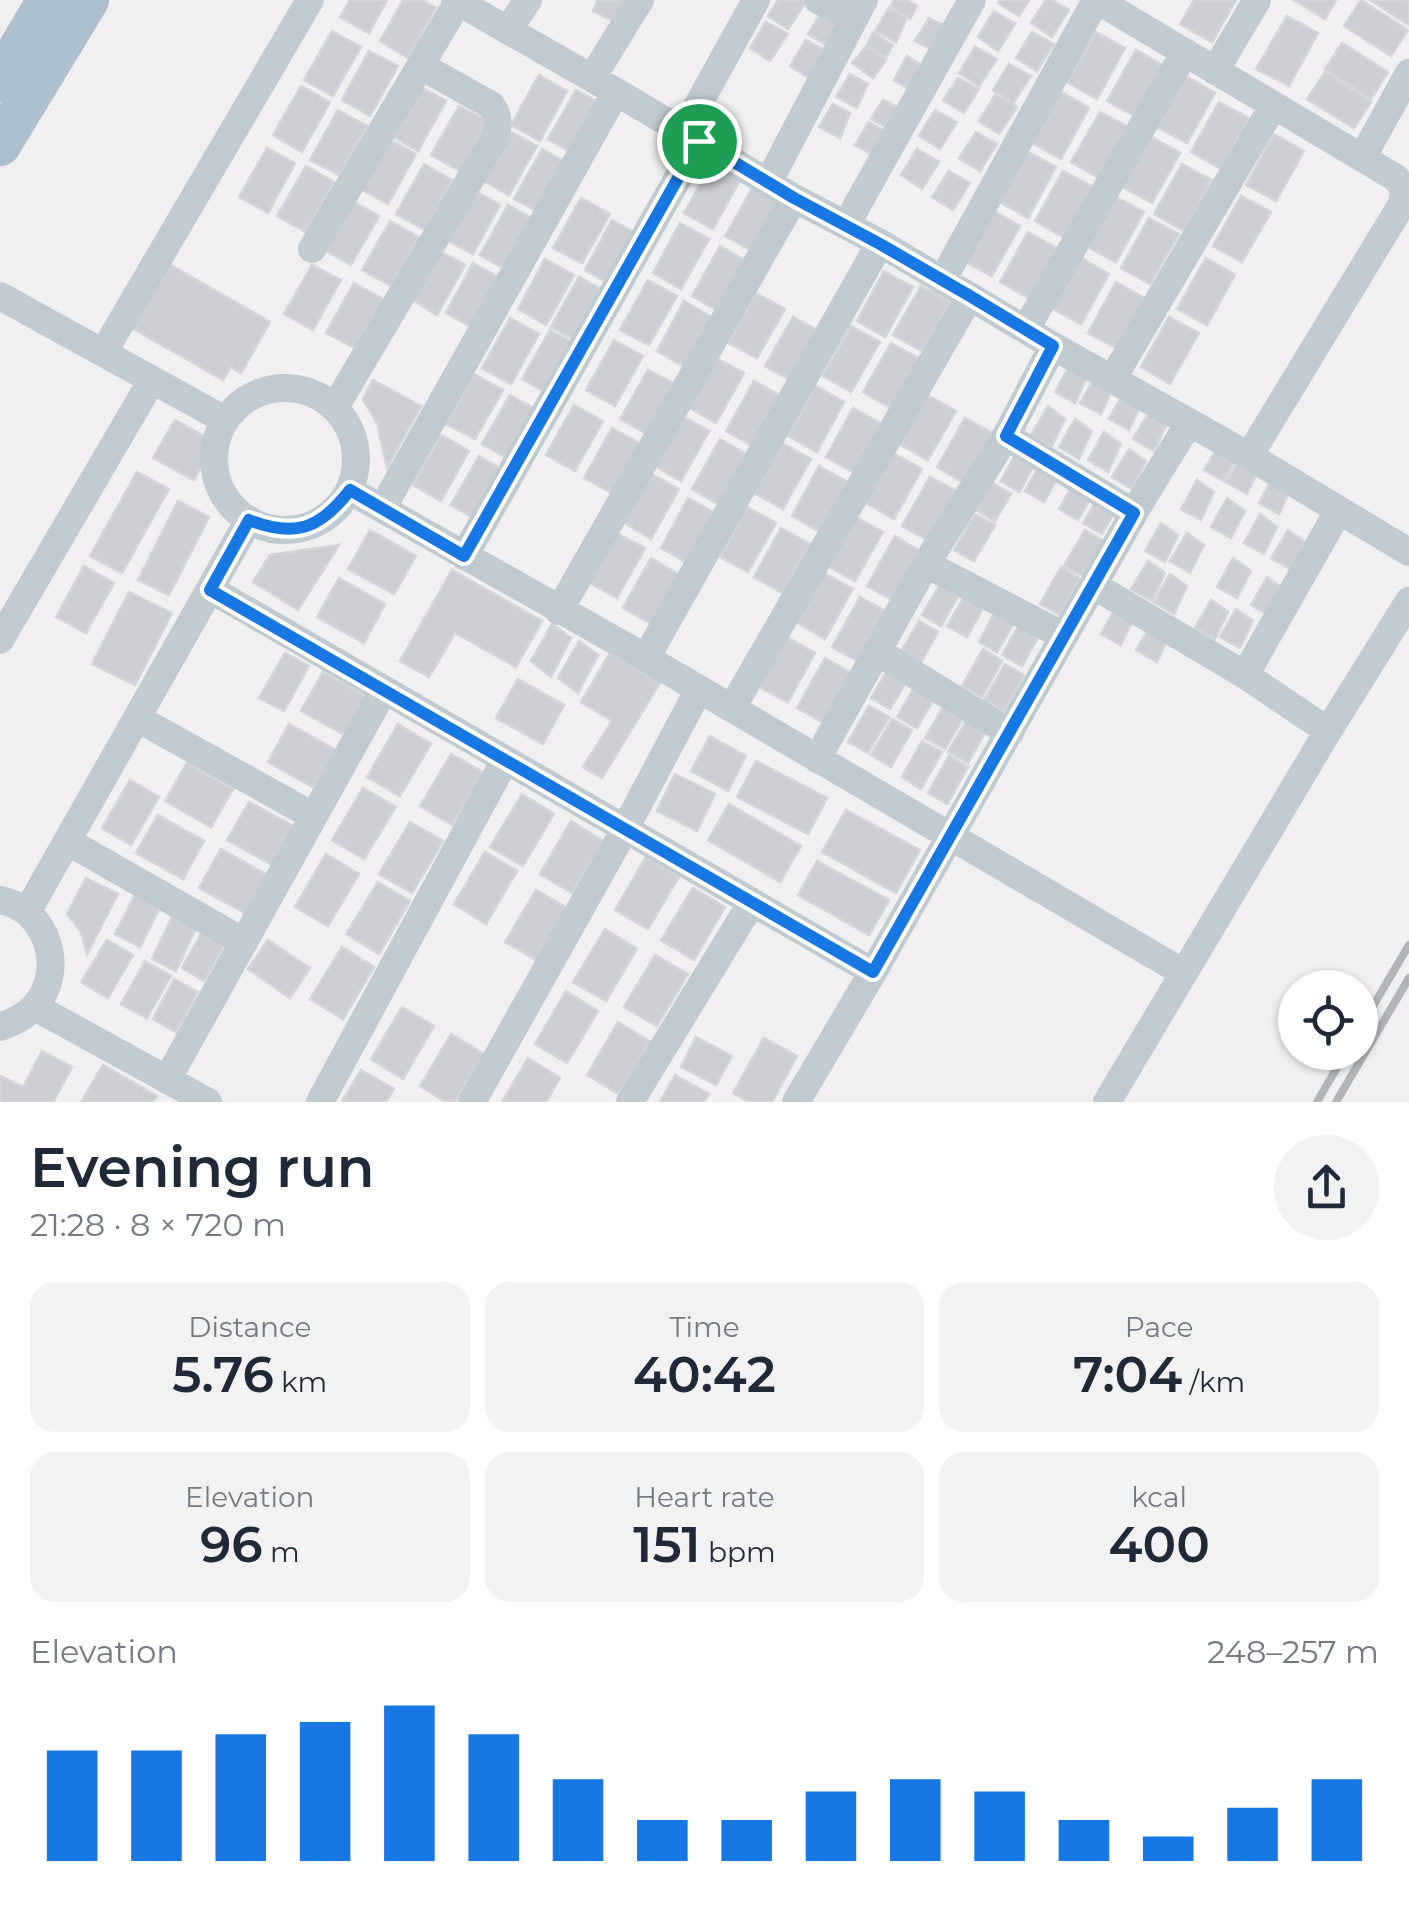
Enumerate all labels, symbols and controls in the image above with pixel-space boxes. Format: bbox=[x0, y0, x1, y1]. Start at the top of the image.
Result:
pin bbox=[657, 99, 742, 184]
icon: arrive bbox=[672, 114, 727, 169]
map controls bbox=[1278, 970, 1378, 1070]
button: locate bbox=[1278, 970, 1378, 1070]
text: Evening run bbox=[30, 1134, 375, 1201]
button: share bbox=[1274, 1135, 1379, 1240]
text: 21:28 · 8 × 720 m bbox=[30, 1205, 286, 1244]
text: Distance bbox=[188, 1310, 311, 1344]
text: Time bbox=[669, 1310, 740, 1344]
text: Pace bbox=[1125, 1310, 1193, 1344]
text: 5.76 bbox=[172, 1344, 274, 1405]
text: 40:42 bbox=[633, 1344, 776, 1405]
text: 7:04 bbox=[1073, 1344, 1182, 1405]
text: km bbox=[274, 1365, 327, 1399]
text: /km bbox=[1182, 1365, 1245, 1399]
text: Elevation bbox=[185, 1480, 315, 1514]
text: Heart rate bbox=[634, 1480, 775, 1514]
text: kcal bbox=[1131, 1480, 1187, 1514]
text: 96 bbox=[200, 1514, 263, 1575]
text: 151 bbox=[633, 1514, 701, 1575]
text: 400 bbox=[1109, 1514, 1210, 1575]
text: m bbox=[263, 1535, 300, 1569]
text: bpm bbox=[701, 1535, 776, 1569]
text: Elevation bbox=[30, 1632, 178, 1671]
text: 248–257 m bbox=[1207, 1632, 1379, 1671]

